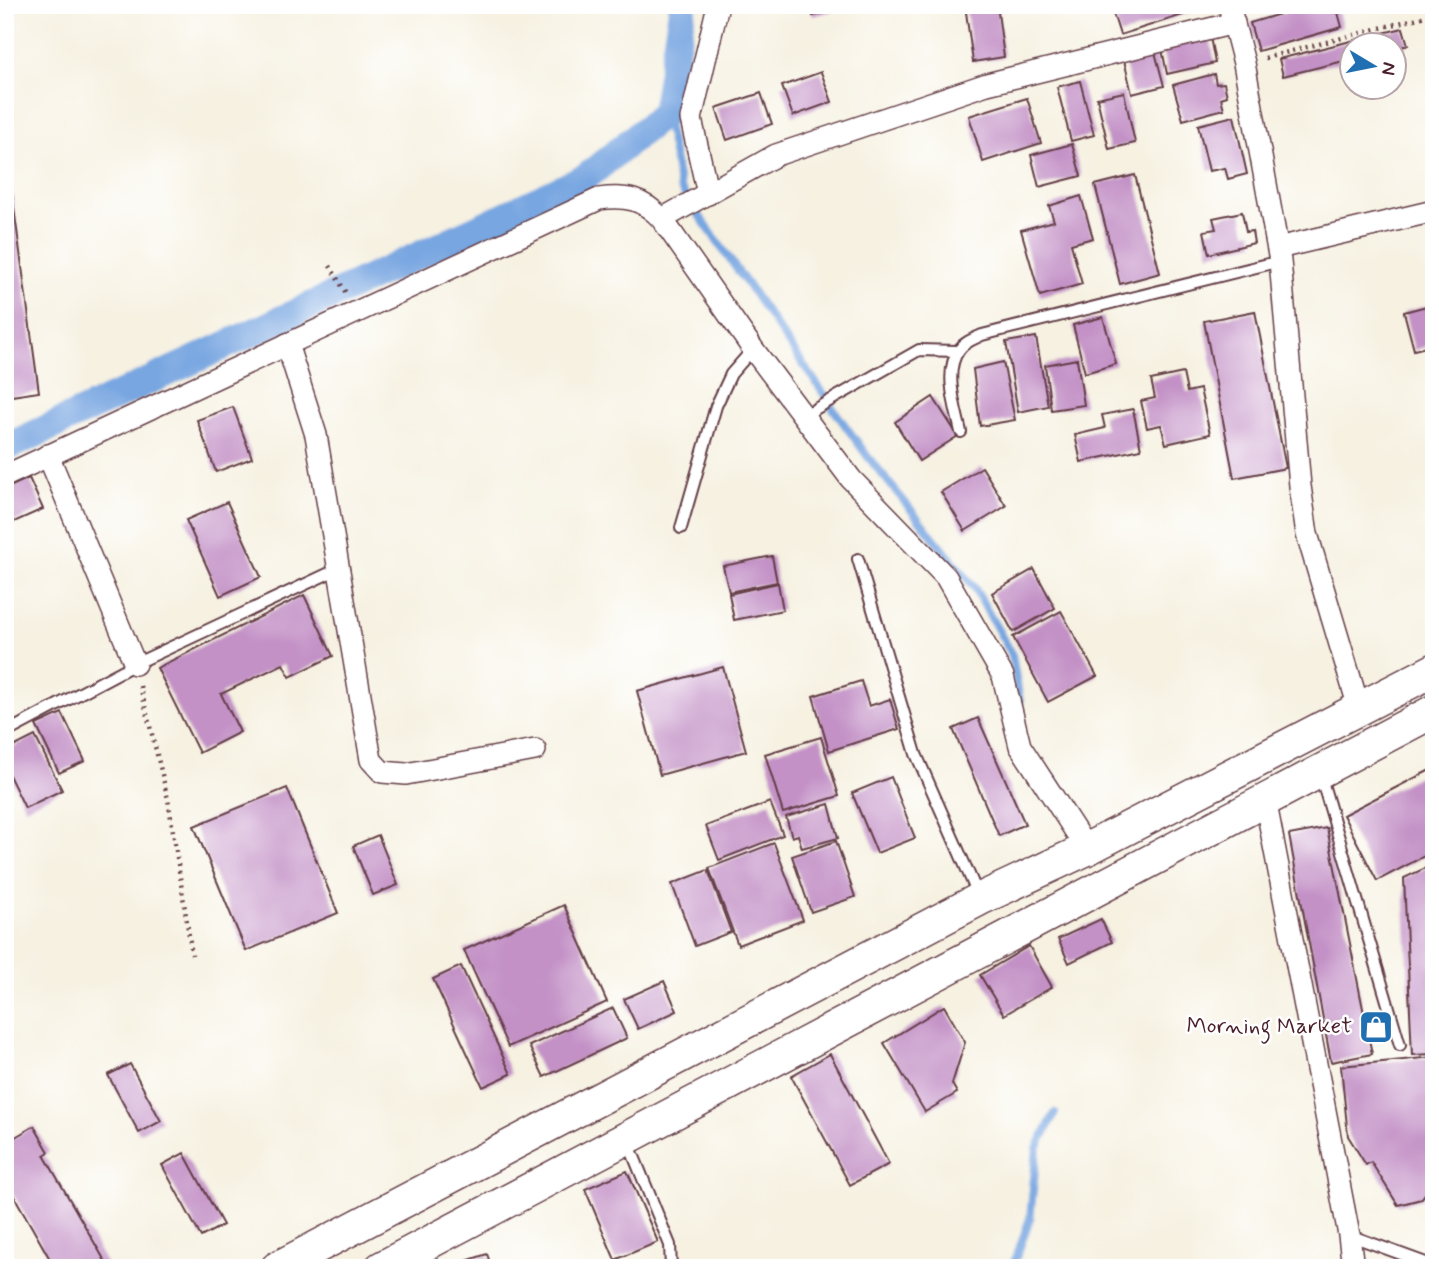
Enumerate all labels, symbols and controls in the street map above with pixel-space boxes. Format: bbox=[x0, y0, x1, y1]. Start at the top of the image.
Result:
north arrow bbox=[1338, 32, 1408, 102]
text: N bbox=[1375, 60, 1402, 77]
shop icon: Morning Market bbox=[1357, 1008, 1395, 1046]
place label: Morning Market bbox=[1186, 1012, 1352, 1044]

